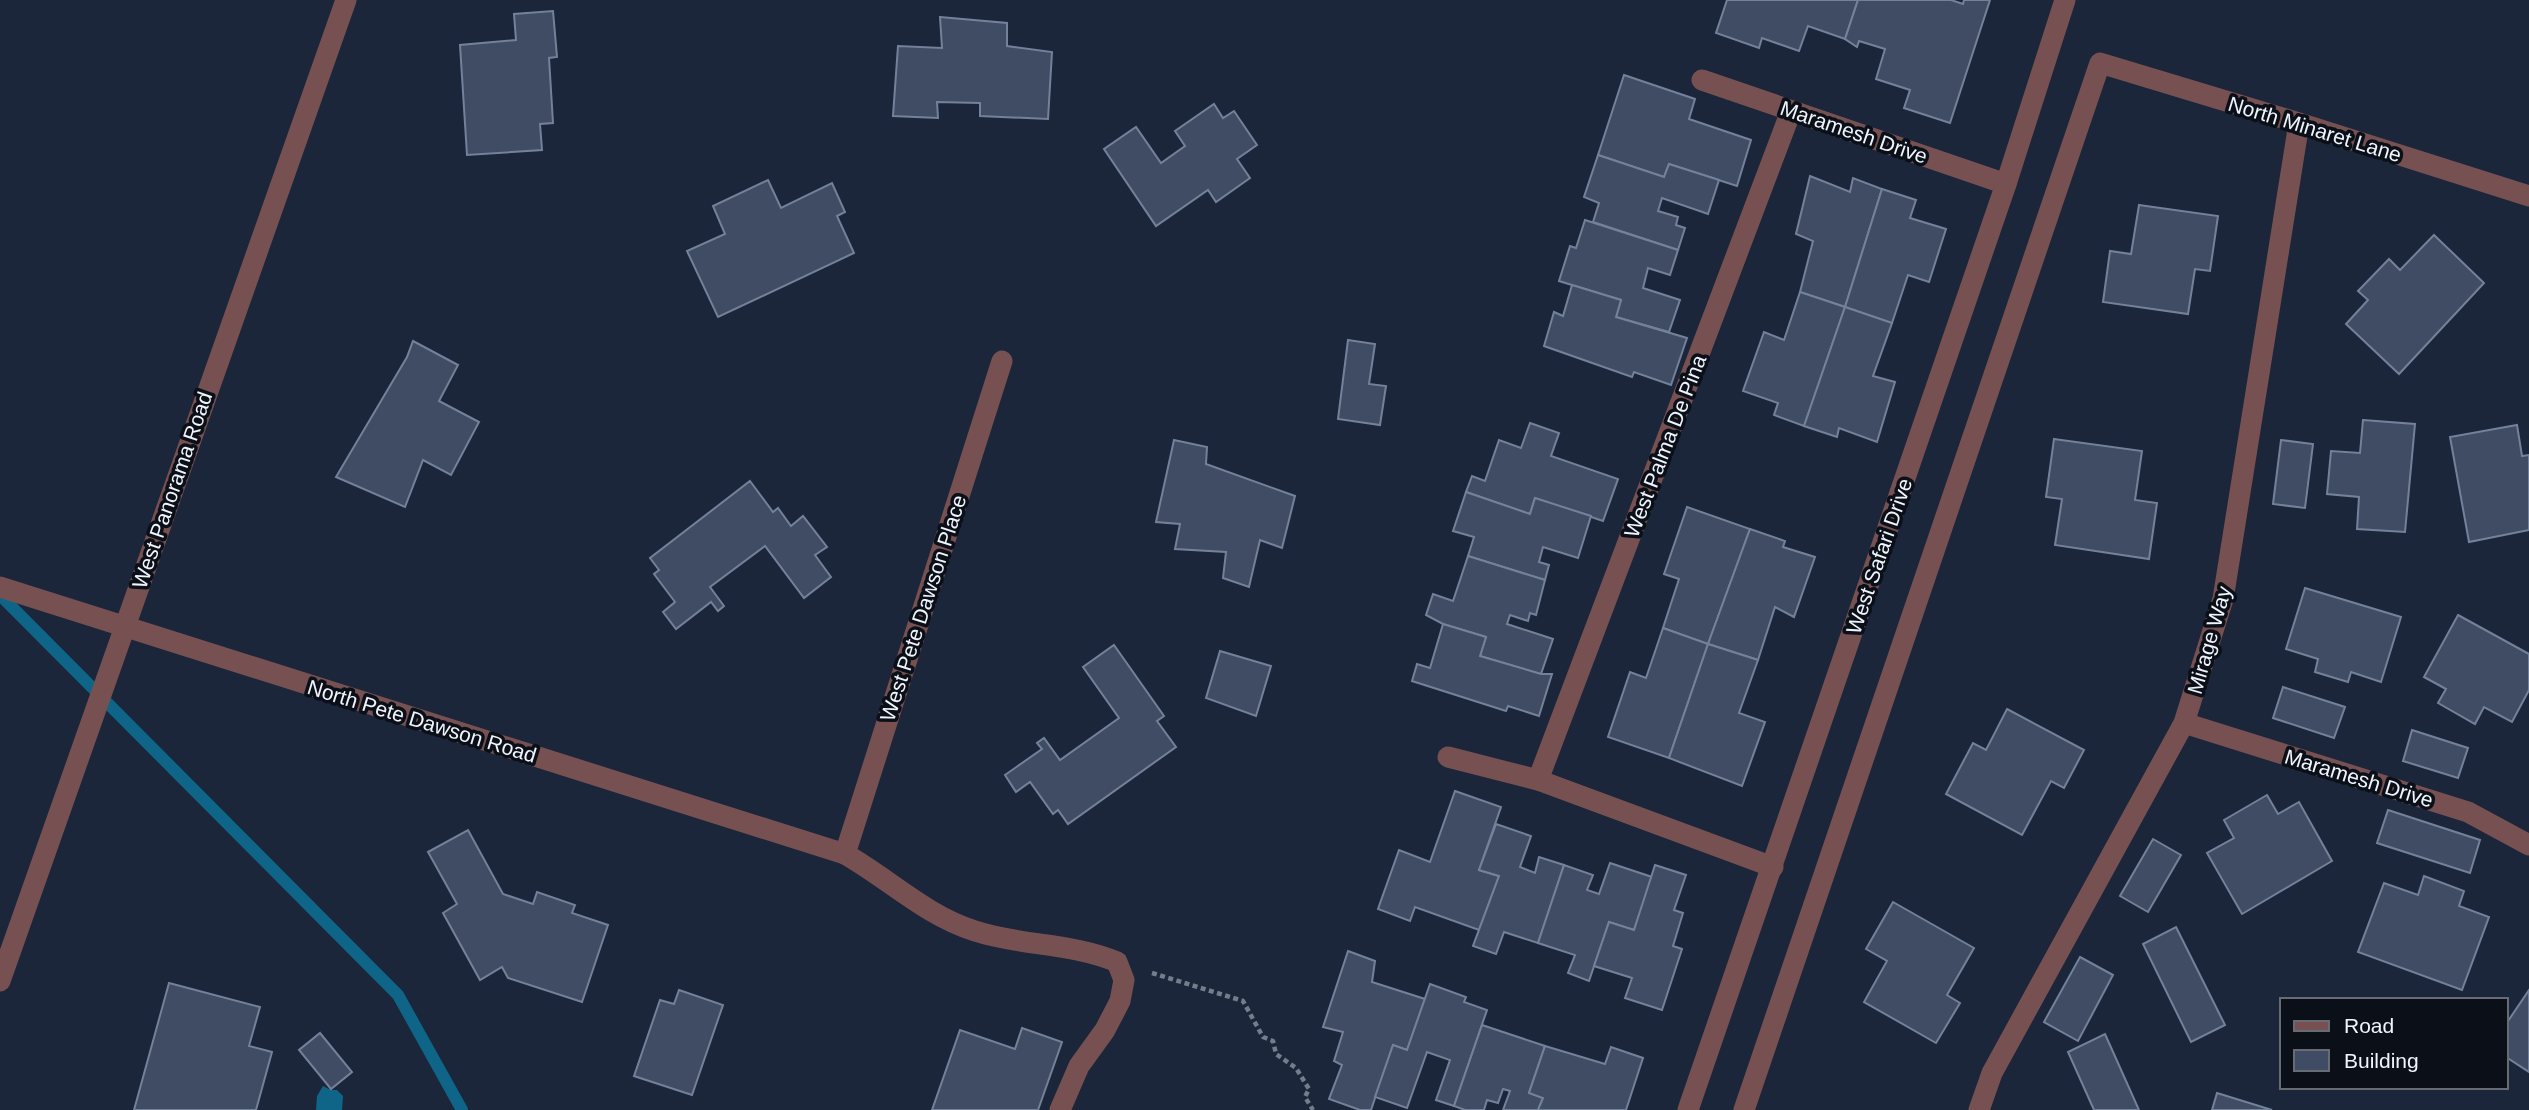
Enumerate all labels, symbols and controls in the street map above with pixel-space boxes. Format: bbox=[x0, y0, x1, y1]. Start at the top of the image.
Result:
street label: North Minaret Lane bbox=[2226, 92, 2404, 166]
street label: Maramesh Drive bbox=[1777, 96, 1931, 168]
street label: West Palma De Pina bbox=[1620, 351, 1710, 540]
street label: West Panorama Road bbox=[128, 389, 216, 591]
street label: West Safari Drive bbox=[1842, 475, 1916, 637]
street label: West Pete Dawson Place bbox=[876, 492, 970, 724]
street label: Mirage Way bbox=[2183, 583, 2236, 697]
street label: North Pete Dawson Road bbox=[305, 675, 539, 767]
street label: Maramesh Drive bbox=[2282, 744, 2436, 812]
legend bbox=[2280, 998, 2508, 1089]
text: Road bbox=[2344, 1014, 2394, 1037]
text: Building bbox=[2344, 1049, 2419, 1072]

